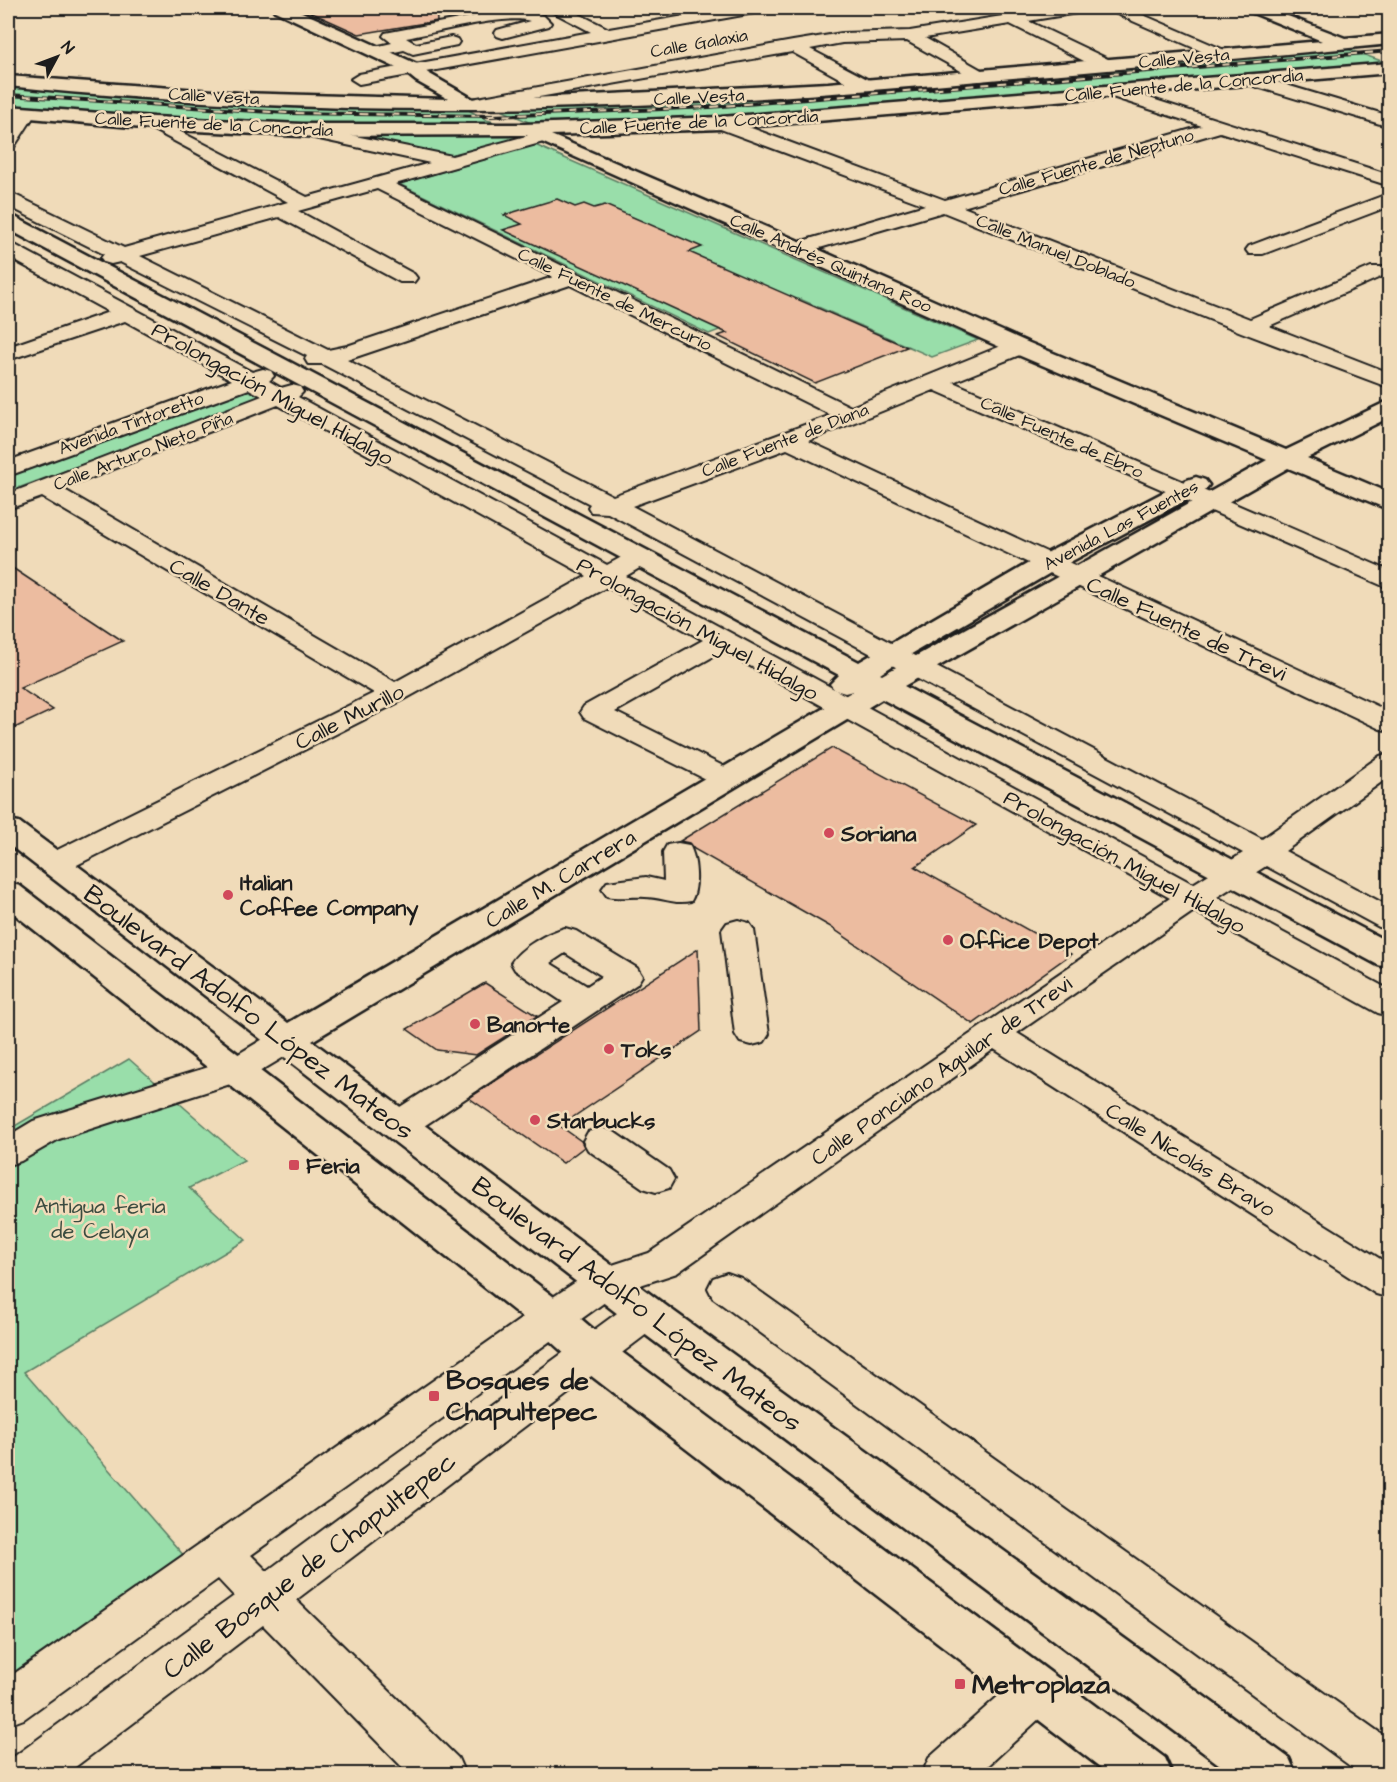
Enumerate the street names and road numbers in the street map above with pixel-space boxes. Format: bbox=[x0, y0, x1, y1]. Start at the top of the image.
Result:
street label: Calle Galaxia bbox=[648, 23, 750, 64]
street label: Calle Vesta bbox=[1138, 42, 1230, 75]
street label: Calle Fuente de la Concordia bbox=[1064, 63, 1304, 108]
street label: Calle Vesta bbox=[168, 82, 260, 111]
street label: Calle Vesta bbox=[653, 83, 745, 112]
street label: Calle Fuente de la Concordia bbox=[579, 104, 819, 141]
street label: Calle Fuente de la Concordia bbox=[94, 106, 334, 143]
street label: Calle Fuente de Neptuno bbox=[996, 123, 1197, 202]
street label: Calle Andrés Quintana Roo bbox=[726, 208, 936, 319]
street label: Calle Manuel Doblado bbox=[972, 208, 1139, 295]
street label: Calle Fuente de Mercurio bbox=[514, 242, 716, 357]
street label: Prolongación Miguel Hidalgo bbox=[145, 315, 399, 475]
street label: Avenida Tintoretto bbox=[55, 386, 207, 461]
street label: Calle Fuente de Ebro bbox=[976, 390, 1147, 485]
street label: Calle Fuente de Diana bbox=[698, 397, 872, 484]
street label: Calle Arturo Nieto Piña bbox=[50, 406, 237, 497]
street label: Avenida Las Fuentes bbox=[1039, 474, 1203, 577]
street label: Prolongación Miguel Hidalgo bbox=[570, 550, 824, 710]
street label: Calle Dante bbox=[163, 551, 275, 634]
street label: Calle Fuente de Trevi bbox=[1081, 569, 1292, 689]
street label: Calle Murillo bbox=[290, 676, 410, 758]
street label: Prolongación Miguel Hidalgo bbox=[997, 783, 1251, 943]
street label: Calle M. Carrera bbox=[480, 822, 642, 937]
street label: Boulevard Adolfo López Mateos bbox=[75, 876, 422, 1150]
street label: Calle Ponciano Aguilar de Trevi bbox=[805, 969, 1079, 1174]
street label: Calle Nicolás Bravo bbox=[1099, 1095, 1282, 1225]
street label: Boulevard Adolfo López Mateos bbox=[463, 1168, 810, 1442]
street label: Calle Bosque de Chapultepec bbox=[155, 1443, 464, 1689]

